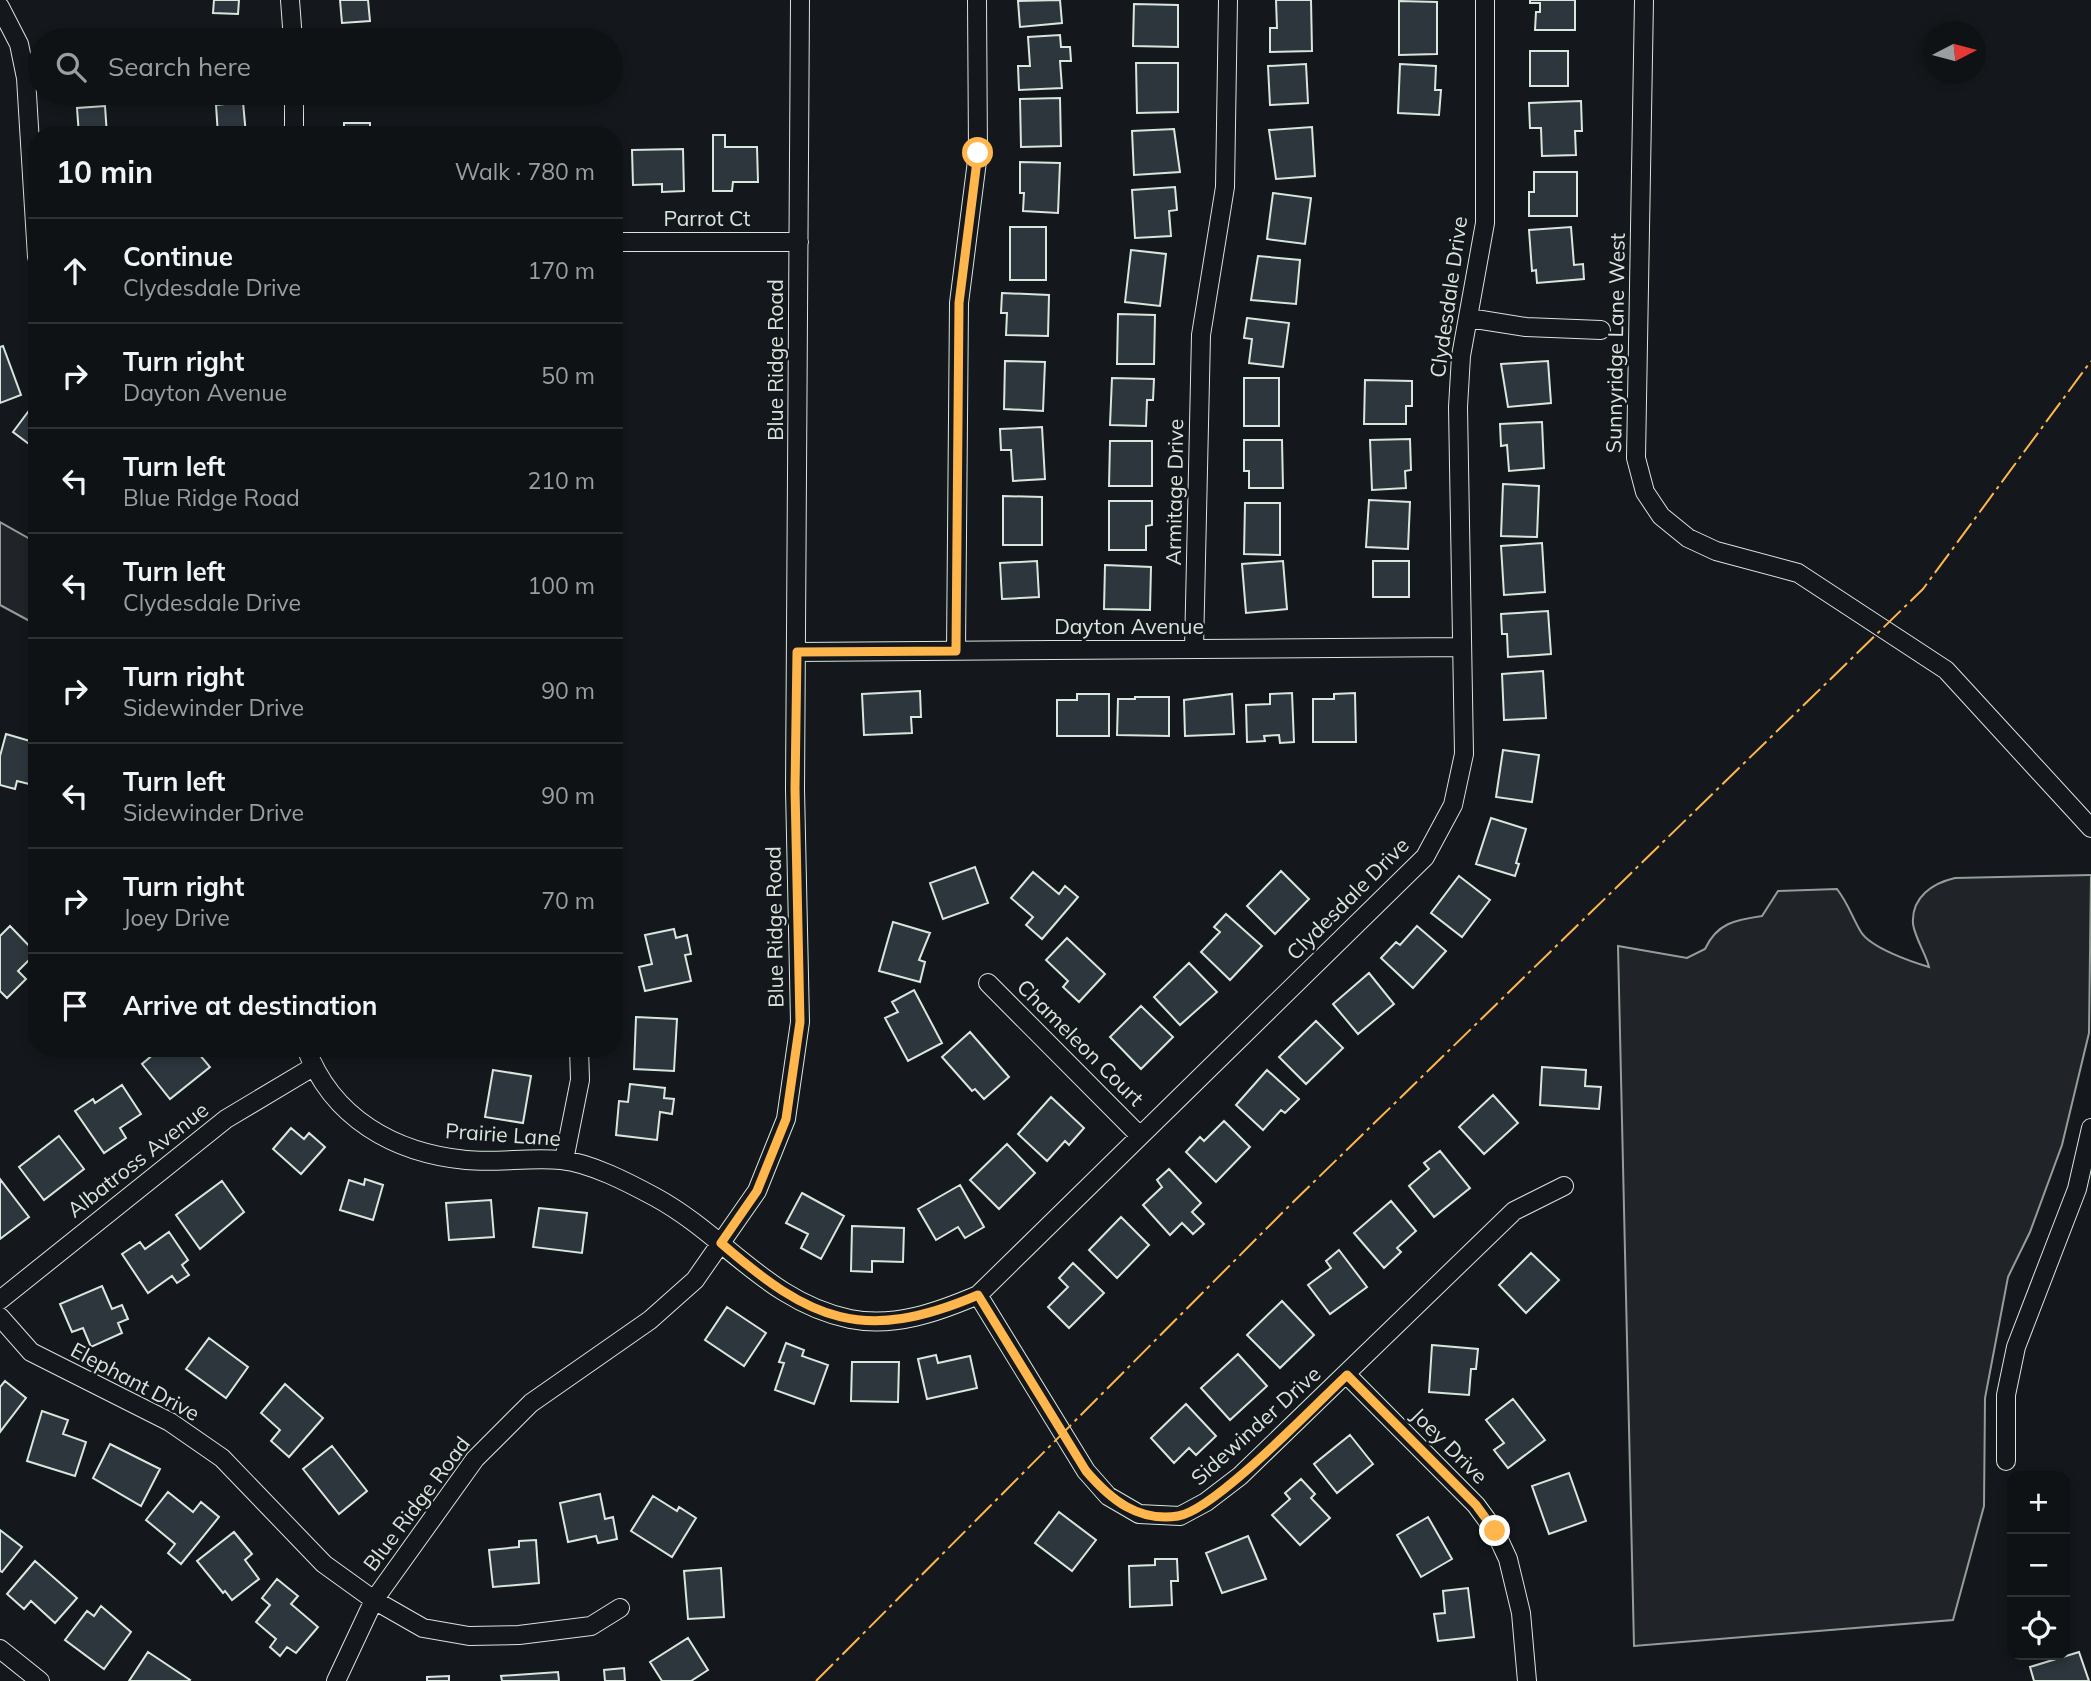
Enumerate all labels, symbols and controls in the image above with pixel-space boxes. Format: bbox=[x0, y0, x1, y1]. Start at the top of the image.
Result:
north arrow bbox=[1923, 21, 1986, 84]
search box bbox=[28, 28, 623, 105]
icon: search bbox=[52, 48, 90, 86]
text: Search here bbox=[108, 50, 251, 83]
route start bbox=[962, 137, 993, 168]
text: 10 min bbox=[56, 153, 153, 191]
text: Walk · 780 m bbox=[455, 157, 595, 186]
street label: Parrot Ct bbox=[664, 205, 750, 231]
street label: Clydesdale Drive bbox=[1424, 215, 1472, 379]
street label: Sunnyridge Lane West bbox=[1600, 233, 1630, 453]
text: Continue bbox=[123, 240, 233, 273]
icon: ahead bbox=[56, 252, 94, 290]
text: 170 m bbox=[527, 256, 595, 285]
text: Clydesdale Drive bbox=[123, 273, 301, 302]
street label: Blue Ridge Road bbox=[762, 279, 788, 441]
text: Turn right bbox=[123, 345, 244, 378]
icon: right bbox=[56, 357, 94, 395]
text: 50 m bbox=[541, 361, 595, 390]
text: Dayton Avenue bbox=[123, 378, 287, 407]
street label: Armitage Drive bbox=[1160, 418, 1188, 566]
text: Turn left bbox=[123, 450, 225, 483]
icon: left bbox=[56, 462, 94, 500]
text: 210 m bbox=[527, 466, 595, 495]
text: Blue Ridge Road bbox=[123, 483, 300, 512]
text: Turn left bbox=[123, 555, 225, 588]
icon: left bbox=[56, 567, 94, 605]
text: 100 m bbox=[527, 571, 595, 600]
text: Clydesdale Drive bbox=[123, 588, 301, 617]
street label: Dayton Avenue bbox=[1054, 613, 1204, 639]
text: Turn right bbox=[123, 660, 244, 693]
icon: right bbox=[56, 672, 94, 710]
text: 90 m bbox=[541, 676, 595, 705]
text: Sidewinder Drive bbox=[123, 693, 304, 722]
text: Turn left bbox=[123, 765, 225, 798]
icon: left bbox=[56, 777, 94, 815]
text: 90 m bbox=[541, 781, 595, 810]
text: Sidewinder Drive bbox=[123, 798, 304, 827]
street label: Clydesdale Drive bbox=[1281, 832, 1414, 965]
street label: Blue Ridge Road bbox=[760, 846, 788, 1008]
text: Turn right bbox=[123, 870, 244, 903]
icon: right bbox=[56, 882, 94, 920]
text: 70 m bbox=[541, 886, 595, 915]
text: Joey Drive bbox=[123, 903, 230, 932]
street label: Chameleon Court bbox=[1012, 973, 1150, 1111]
icon: arrive bbox=[56, 987, 94, 1025]
text: Arrive at destination bbox=[123, 989, 378, 1022]
street label: Albatross Avenue bbox=[62, 1096, 213, 1222]
street label: Prairie Lane bbox=[444, 1117, 562, 1151]
street label: Elephant Drive bbox=[67, 1336, 204, 1426]
street label: Sidewinder Drive bbox=[1185, 1360, 1325, 1490]
street label: Joey Drive bbox=[1406, 1402, 1493, 1489]
street label: Blue Ridge Road bbox=[357, 1431, 475, 1576]
map controls bbox=[2007, 1471, 2070, 1660]
button: + bbox=[2007, 1471, 2070, 1534]
route end bbox=[1479, 1515, 1510, 1546]
button: − bbox=[2007, 1534, 2070, 1597]
button: locate bbox=[2007, 1597, 2070, 1660]

